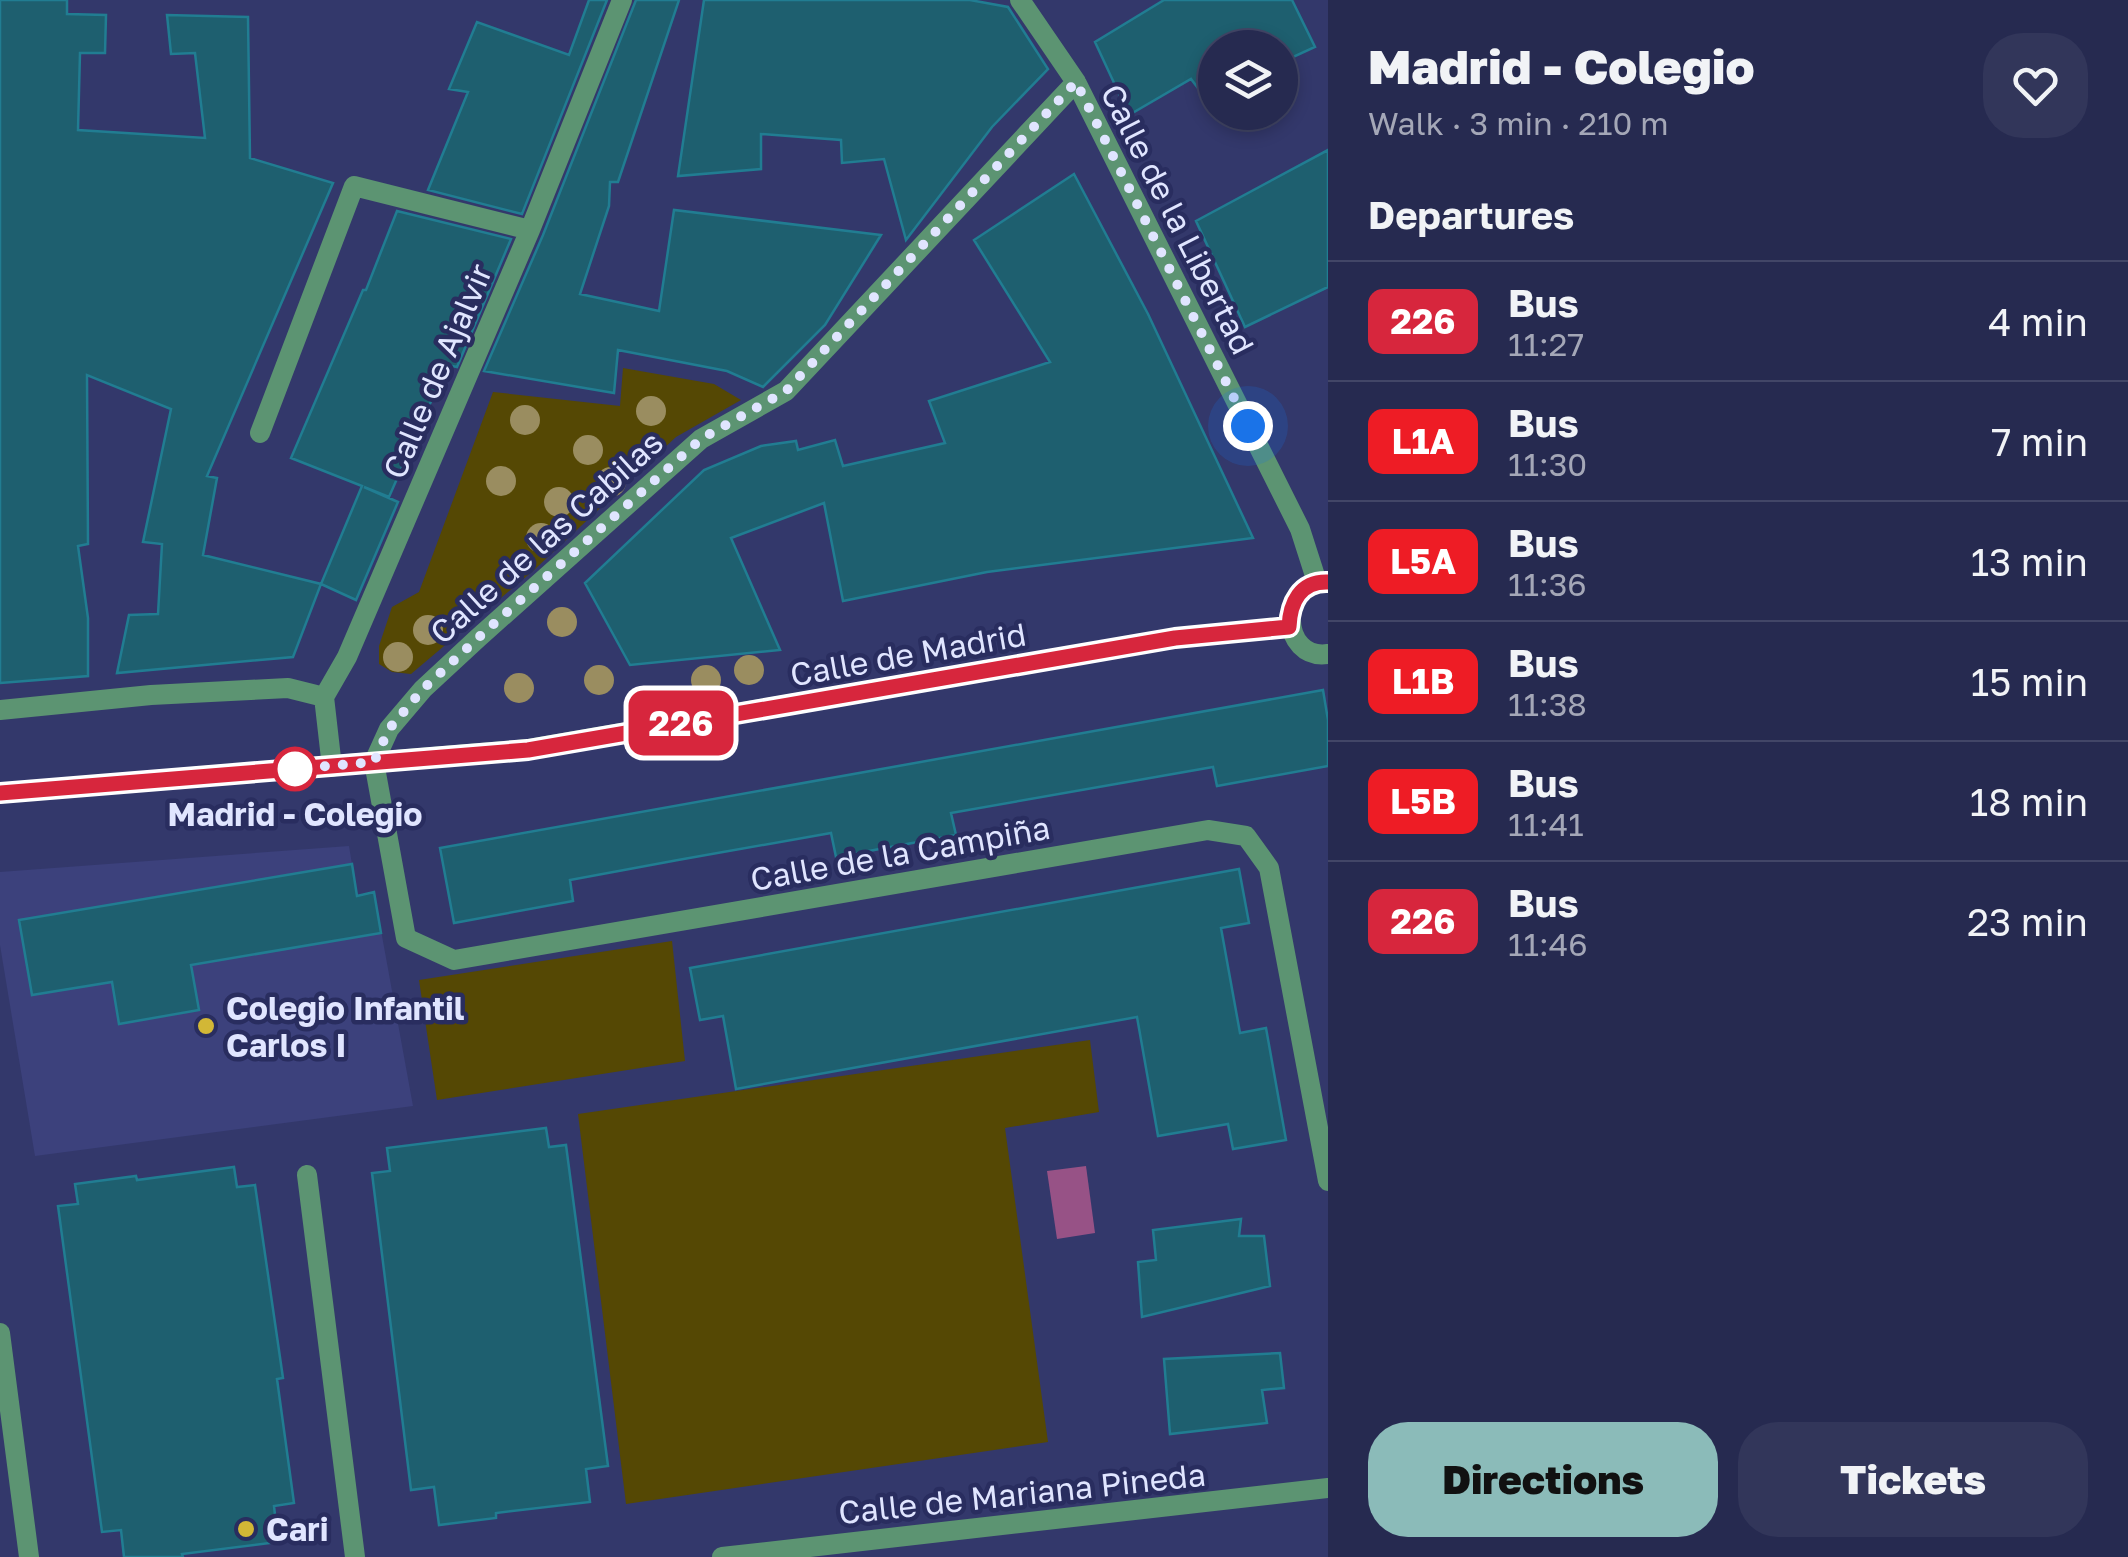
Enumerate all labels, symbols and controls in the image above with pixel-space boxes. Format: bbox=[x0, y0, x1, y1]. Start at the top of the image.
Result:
map controls bbox=[1198, 30, 1298, 130]
button: layers bbox=[1198, 30, 1298, 130]
button: heart bbox=[1983, 33, 2088, 138]
text: Madrid - Colegio bbox=[1368, 37, 1755, 95]
street label: Calle de la Libertad bbox=[1093, 78, 1263, 360]
text: Walk · 3 min · 210 m bbox=[1368, 104, 1669, 142]
text: Departures bbox=[1368, 192, 1574, 237]
street label: Calle de Ajalvir bbox=[375, 258, 499, 484]
text: Bus bbox=[1508, 280, 1579, 325]
text: 4 min bbox=[1988, 299, 2088, 344]
text: 226 bbox=[1391, 300, 1455, 342]
text: 11:27 bbox=[1508, 325, 1584, 363]
text: Bus bbox=[1508, 400, 1579, 445]
your location bbox=[1223, 401, 1273, 451]
text: 7 min bbox=[1991, 419, 2088, 464]
text: L1A bbox=[1392, 420, 1454, 462]
street label: Calle de las Cabilas bbox=[422, 423, 670, 651]
text: 11:30 bbox=[1508, 445, 1587, 483]
text: Bus bbox=[1508, 520, 1579, 565]
text: 13 min bbox=[1971, 539, 2088, 584]
text: L5A bbox=[1390, 540, 1456, 582]
text: 11:36 bbox=[1508, 565, 1587, 603]
street label: Calle de Madrid bbox=[787, 615, 1029, 693]
text: Bus bbox=[1508, 640, 1579, 685]
text: 15 min bbox=[1971, 659, 2088, 704]
text: L1B bbox=[1392, 660, 1454, 702]
text: 11:38 bbox=[1508, 685, 1587, 723]
line badge: 226 bbox=[624, 690, 738, 756]
text: 226 bbox=[649, 702, 713, 744]
marker: Madrid - Colegio bbox=[274, 748, 316, 790]
text: Bus bbox=[1508, 760, 1579, 805]
text: 18 min bbox=[1970, 779, 2088, 824]
text: L5B bbox=[1390, 780, 1456, 822]
place label: Madrid - Colegio bbox=[168, 795, 422, 833]
text: 11:41 bbox=[1508, 805, 1584, 843]
street label: Calle de la Campiña bbox=[747, 808, 1053, 898]
text: Bus bbox=[1508, 880, 1579, 925]
text: 23 min bbox=[1967, 899, 2088, 944]
text: 226 bbox=[1391, 900, 1455, 942]
text: 11:46 bbox=[1508, 925, 1588, 963]
place label: Colegio Infantil Carlos I bbox=[226, 989, 465, 1064]
marker: Colegio Infantil Carlos I bbox=[195, 1015, 217, 1037]
button: Directions bbox=[1368, 1422, 1718, 1537]
button: Tickets bbox=[1738, 1422, 2088, 1537]
street label: Calle de Mariana Pineda bbox=[837, 1455, 1207, 1531]
place label: Cari bbox=[266, 1510, 329, 1548]
marker: Cari bbox=[235, 1518, 257, 1540]

